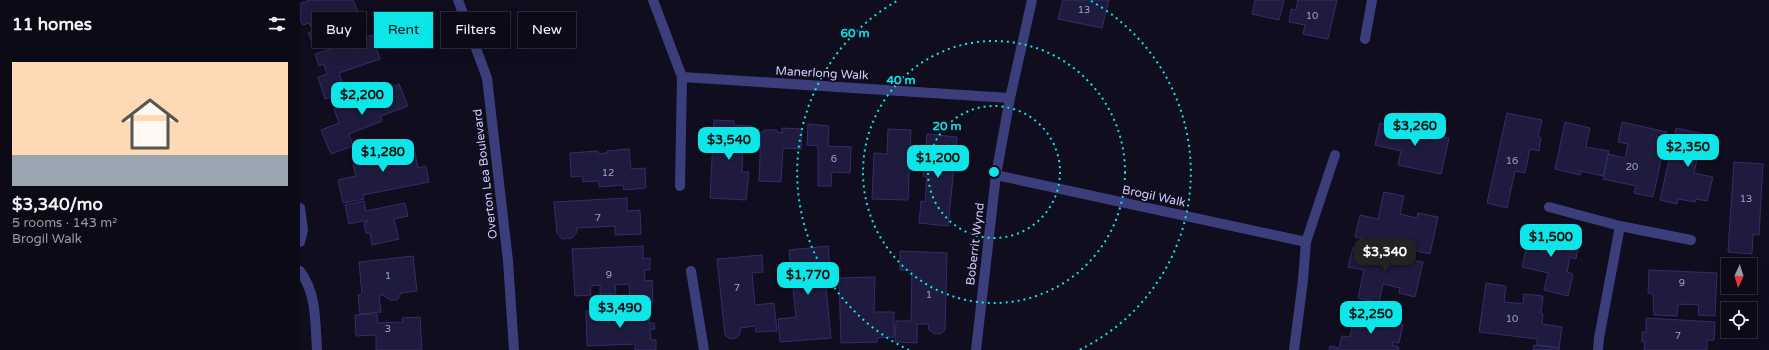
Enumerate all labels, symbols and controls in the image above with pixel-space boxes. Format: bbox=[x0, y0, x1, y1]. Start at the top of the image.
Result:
house number: 13 bbox=[1078, 4, 1090, 16]
house number: 10 bbox=[1306, 10, 1318, 22]
chip: Buy bbox=[312, 12, 366, 48]
chip: Rent bbox=[374, 12, 433, 48]
chip: Filters bbox=[441, 12, 510, 48]
chip: New bbox=[518, 12, 576, 48]
icon: filters bbox=[266, 13, 288, 35]
text: 11 homes bbox=[12, 14, 92, 35]
text: 60 m bbox=[840, 26, 870, 40]
street label: Manerlong Walk bbox=[775, 64, 869, 82]
text: 40 m bbox=[886, 73, 916, 87]
pin: $2,200 bbox=[329, 82, 395, 116]
text: $2,200 bbox=[340, 87, 384, 103]
icon: home bbox=[114, 88, 186, 160]
street label: Overton Lea Boulevard bbox=[470, 108, 500, 240]
pin: $3,260 bbox=[1382, 113, 1448, 147]
text: $3,260 bbox=[1393, 118, 1437, 134]
text: 20 m bbox=[932, 119, 962, 133]
pin: $3,540 bbox=[696, 127, 762, 161]
text: $3,540 bbox=[707, 132, 751, 148]
pin: $2,350 bbox=[1655, 134, 1721, 168]
pin: $1,280 bbox=[350, 139, 416, 173]
text: $2,350 bbox=[1666, 139, 1710, 155]
text: $1,280 bbox=[361, 144, 405, 160]
pin: $1,200 bbox=[905, 145, 971, 179]
text: $1,200 bbox=[916, 150, 960, 166]
house number: 6 bbox=[831, 153, 837, 165]
house number: 16 bbox=[1506, 155, 1518, 167]
house number: 20 bbox=[1626, 161, 1638, 173]
centre of rings bbox=[987, 165, 1001, 179]
house number: 12 bbox=[602, 167, 614, 179]
street label: Brogil Walk bbox=[1121, 182, 1187, 210]
house number: 13 bbox=[1740, 193, 1752, 205]
text: $3,340/mo bbox=[12, 194, 103, 215]
street label: Boberrit Wynd bbox=[963, 202, 987, 286]
house number: 7 bbox=[595, 212, 601, 224]
text: 5 rooms · 143 m² bbox=[12, 215, 117, 231]
pin: $1,500 bbox=[1518, 224, 1584, 258]
text: $1,500 bbox=[1529, 229, 1573, 245]
text: Brogil Walk bbox=[12, 231, 82, 247]
pin: $3,340 bbox=[1352, 239, 1418, 273]
text: $3,340 bbox=[1363, 244, 1407, 260]
north arrow bbox=[1721, 258, 1757, 294]
map controls bbox=[1721, 258, 1757, 338]
pin: $1,770 bbox=[775, 262, 841, 296]
text: $1,770 bbox=[786, 267, 830, 283]
house number: 9 bbox=[606, 269, 612, 281]
house number: 1 bbox=[385, 270, 391, 282]
house number: 9 bbox=[1679, 277, 1685, 289]
house number: 7 bbox=[734, 282, 740, 294]
house number: 1 bbox=[926, 289, 932, 301]
pin: $3,490 bbox=[587, 295, 653, 329]
text: $3,490 bbox=[598, 300, 642, 316]
pin: $2,250 bbox=[1338, 301, 1404, 335]
button: locate bbox=[1721, 302, 1757, 338]
text: $2,250 bbox=[1349, 306, 1393, 322]
house number: 10 bbox=[1506, 313, 1518, 325]
house number: 3 bbox=[385, 323, 391, 335]
house number: 7 bbox=[1675, 330, 1681, 342]

